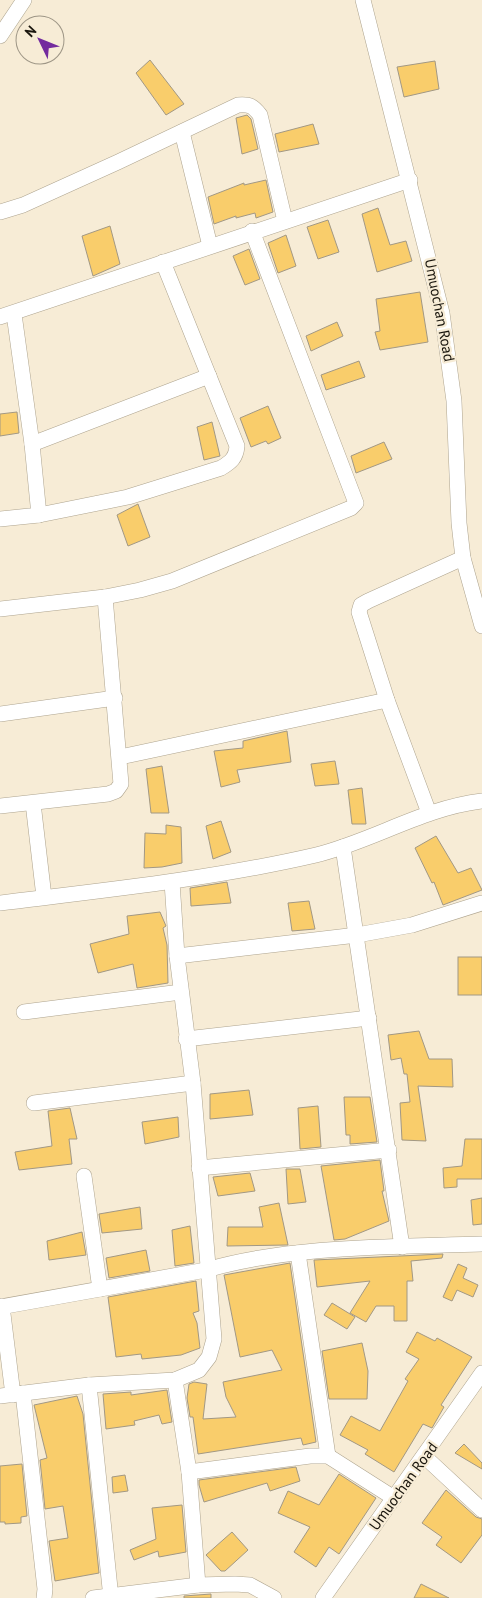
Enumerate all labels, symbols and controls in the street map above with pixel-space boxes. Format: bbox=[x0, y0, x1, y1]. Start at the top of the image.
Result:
north arrow bbox=[15, 15, 65, 65]
text: N bbox=[21, 22, 40, 41]
street label: Umuochan Road bbox=[421, 257, 459, 363]
street label: Umuochan Road bbox=[365, 1438, 441, 1534]

